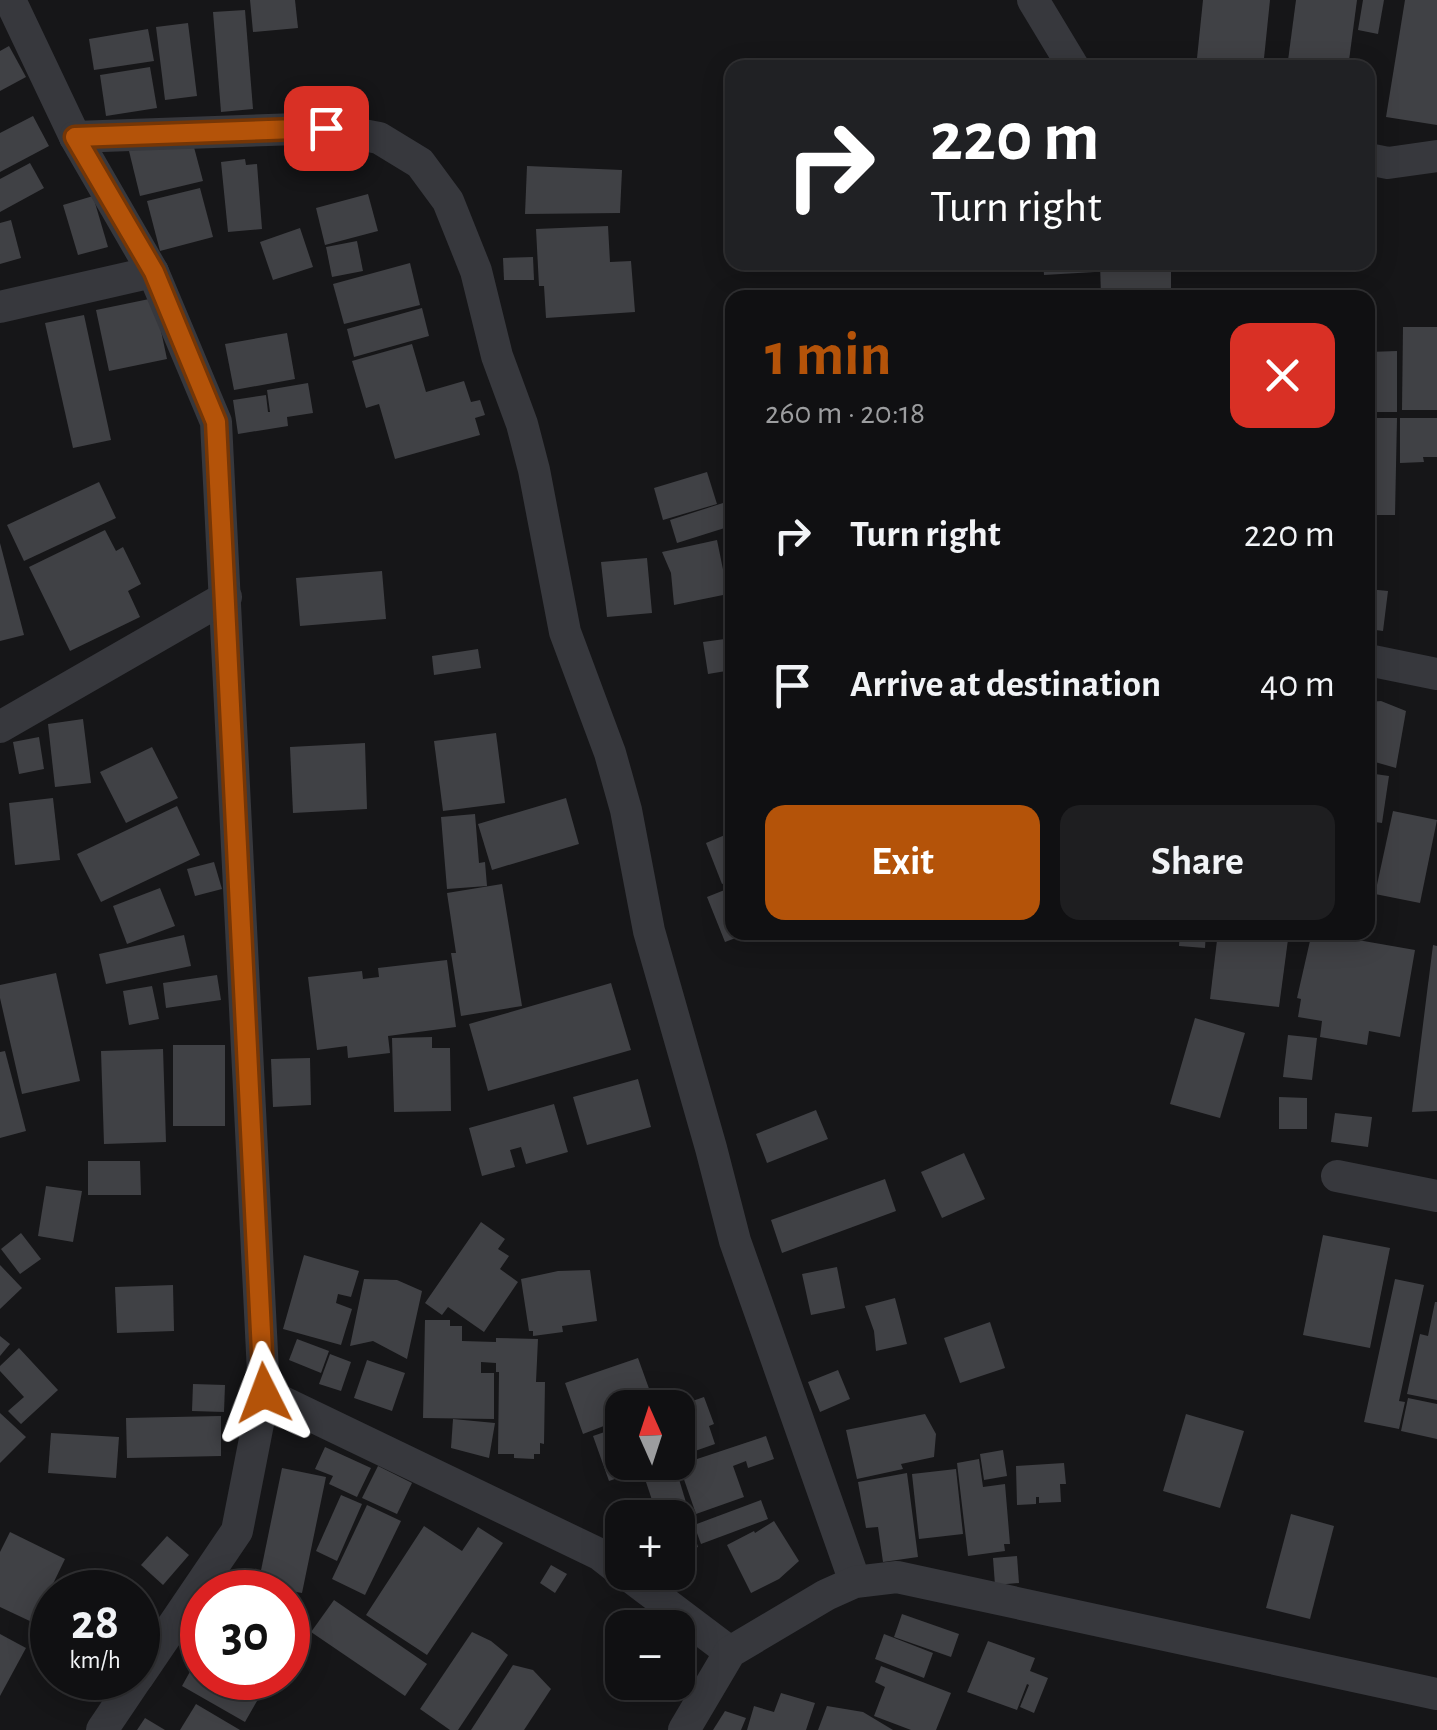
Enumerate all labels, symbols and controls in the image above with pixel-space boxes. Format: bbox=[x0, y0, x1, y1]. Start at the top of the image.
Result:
pin bbox=[284, 86, 369, 171]
icon: right bbox=[765, 100, 895, 230]
icon: arrive bbox=[299, 101, 354, 156]
text: 220 m bbox=[930, 103, 1099, 173]
text: Turn right bbox=[930, 185, 1102, 230]
button: close bbox=[1230, 323, 1335, 428]
text: 1 min bbox=[765, 326, 891, 386]
text: 260 m · 20:18 bbox=[765, 397, 925, 429]
icon: right bbox=[765, 508, 820, 563]
text: Turn right bbox=[850, 516, 1000, 554]
text: 220 m bbox=[1244, 516, 1335, 554]
icon: arrive bbox=[765, 658, 820, 713]
text: Arrive at destination bbox=[850, 666, 1161, 704]
text: 40 m bbox=[1260, 666, 1335, 704]
button: Exit bbox=[765, 805, 1040, 920]
button: Share bbox=[1060, 805, 1335, 920]
position arrow bbox=[212, 1341, 316, 1445]
north arrow bbox=[605, 1390, 695, 1480]
map controls bbox=[605, 1390, 695, 1700]
button: + bbox=[605, 1500, 695, 1590]
speed limit sign: 30 bbox=[180, 1570, 310, 1700]
text: 28 bbox=[71, 1598, 119, 1648]
button: − bbox=[605, 1610, 695, 1700]
text: km/h bbox=[69, 1648, 121, 1673]

